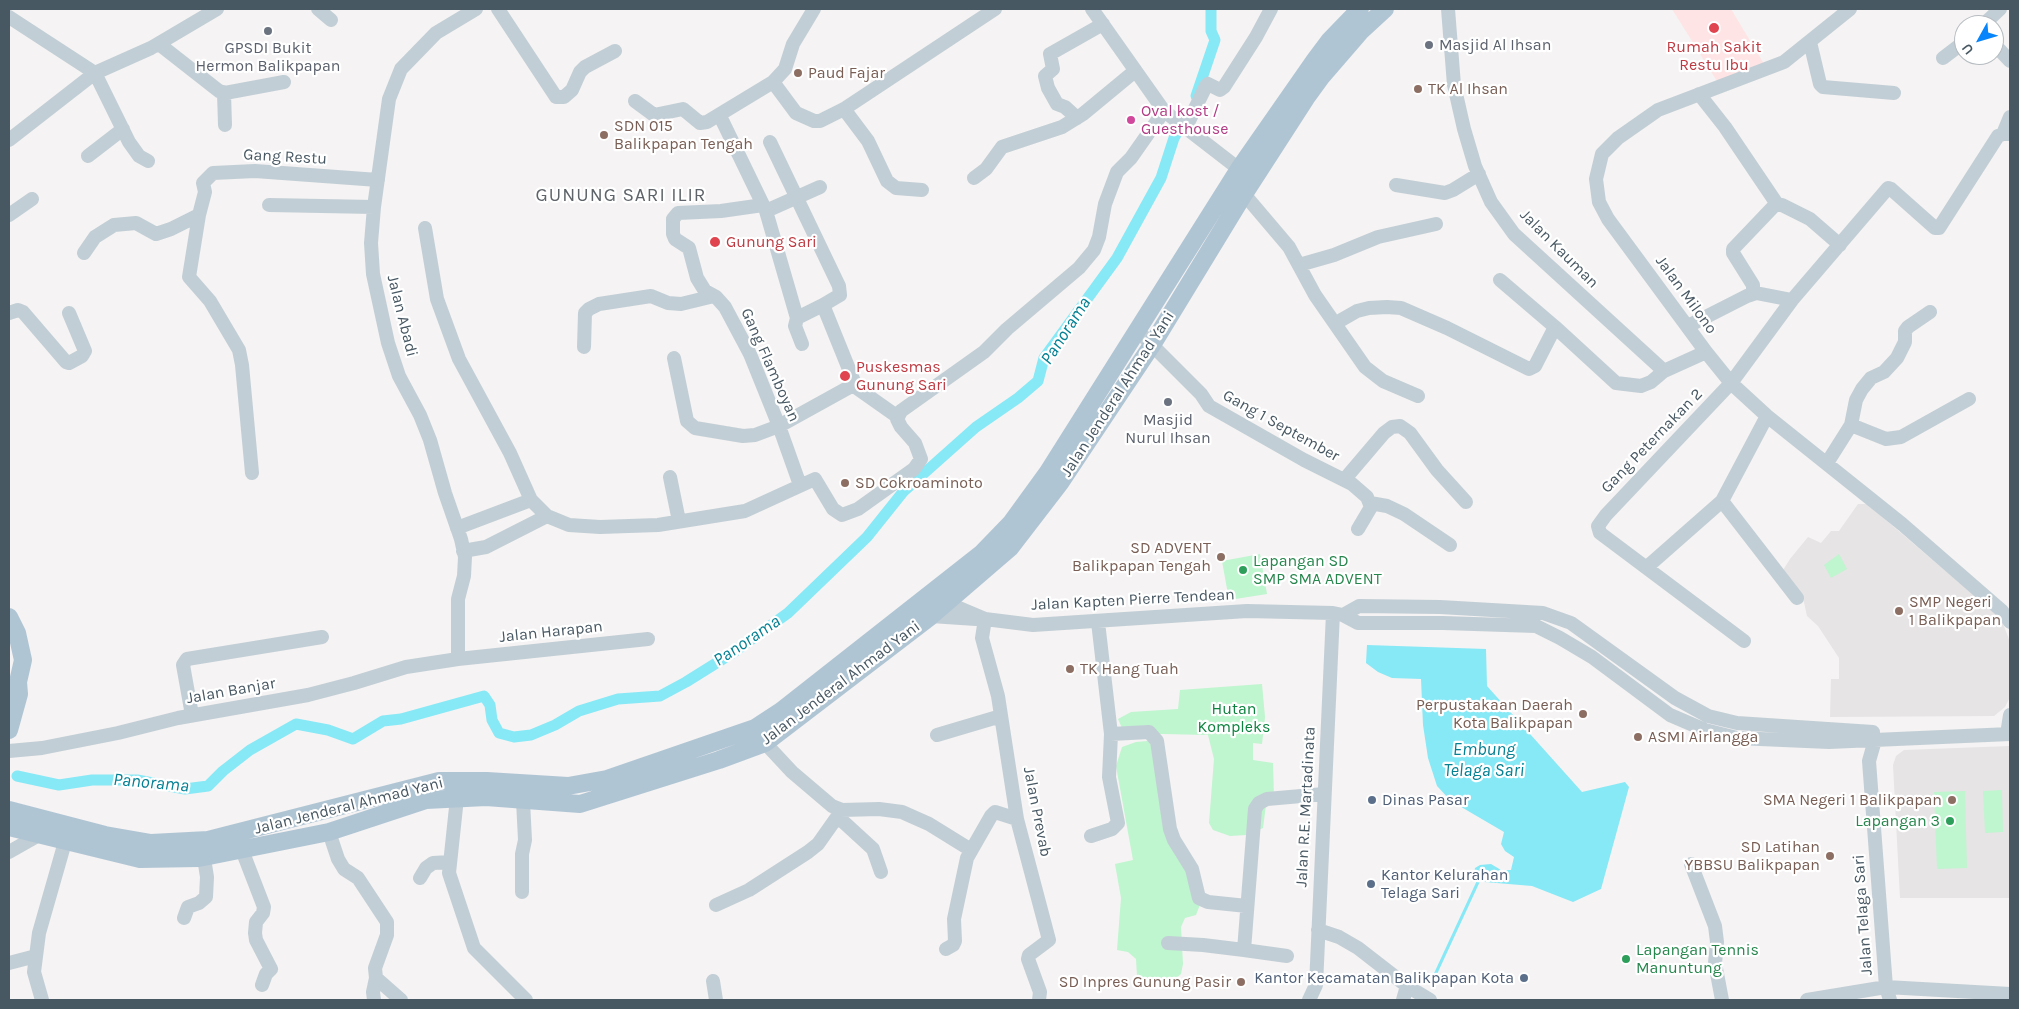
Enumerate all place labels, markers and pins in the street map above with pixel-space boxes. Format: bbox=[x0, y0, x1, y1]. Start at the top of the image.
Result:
marker: Rumah Sakit Restu Ibu bbox=[1707, 21, 1721, 35]
marker: GPSDI Bukit Hermon Balikpapan bbox=[262, 25, 274, 37]
place label: Masjid Al Ihsan bbox=[1439, 35, 1551, 55]
place label: Rumah Sakit Restu Ibu bbox=[1667, 37, 1761, 75]
place label: GPSDI Bukit Hermon Balikpapan bbox=[196, 38, 340, 76]
marker: Masjid Al Ihsan bbox=[1423, 39, 1435, 51]
place label: Paud Fajar bbox=[808, 63, 885, 83]
marker: Paud Fajar bbox=[792, 67, 804, 79]
place label: TK Al Ihsan bbox=[1428, 79, 1508, 99]
marker: TK Al Ihsan bbox=[1412, 83, 1424, 95]
place label: Oval kost / Guesthouse bbox=[1141, 101, 1228, 139]
marker: Oval kost / Guesthouse bbox=[1125, 114, 1137, 126]
place label: SDN 015 Balikpapan Tengah bbox=[614, 116, 753, 154]
marker: SDN 015 Balikpapan Tengah bbox=[598, 129, 610, 141]
place label: Gunung Sari bbox=[726, 232, 817, 252]
marker: Gunung Sari bbox=[708, 235, 722, 249]
place label: Puskesmas Gunung Sari bbox=[856, 357, 947, 395]
marker: Puskesmas Gunung Sari bbox=[838, 369, 852, 383]
marker: Masjid Nurul Ihsan bbox=[1162, 396, 1174, 408]
place label: Masjid Nurul Ihsan bbox=[1125, 410, 1211, 448]
place label: SD Cokroaminoto bbox=[855, 473, 983, 493]
marker: SD Cokroaminoto bbox=[839, 477, 851, 489]
place label: SD ADVENT Balikpapan Tengah bbox=[1072, 538, 1211, 576]
marker: SD ADVENT Balikpapan Tengah bbox=[1215, 551, 1227, 563]
place label: Lapangan SD SMP SMA ADVENT bbox=[1253, 551, 1382, 589]
marker: Lapangan SD SMP SMA ADVENT bbox=[1237, 564, 1249, 576]
place label: SMP Negeri 1 Balikpapan bbox=[1909, 592, 2001, 630]
marker: SMP Negeri 1 Balikpapan bbox=[1893, 605, 1905, 617]
place label: TK Hang Tuah bbox=[1080, 659, 1179, 679]
marker: TK Hang Tuah bbox=[1064, 663, 1076, 675]
place label: Perpustakaan Daerah Kota Balikpapan bbox=[1416, 695, 1573, 733]
marker: Perpustakaan Daerah Kota Balikpapan bbox=[1577, 708, 1589, 720]
place label: ASMI Airlangga bbox=[1648, 727, 1758, 747]
marker: ASMI Airlangga bbox=[1632, 731, 1644, 743]
place label: Dinas Pasar bbox=[1382, 790, 1469, 810]
place label: SMA Negeri 1 Balikpapan bbox=[1763, 790, 1942, 810]
marker: Dinas Pasar bbox=[1366, 794, 1378, 806]
marker: SMA Negeri 1 Balikpapan bbox=[1946, 794, 1958, 806]
place label: Lapangan 3 bbox=[1855, 811, 1940, 831]
marker: Lapangan 3 bbox=[1944, 815, 1956, 827]
place label: SD Latihan YBBSU Balikpapan bbox=[1684, 837, 1820, 875]
marker: SD Latihan YBBSU Balikpapan bbox=[1824, 850, 1836, 862]
place label: Kantor Kelurahan Telaga Sari bbox=[1381, 865, 1508, 903]
marker: Kantor Kelurahan Telaga Sari bbox=[1365, 878, 1377, 890]
place label: Lapangan Tennis Manuntung bbox=[1636, 940, 1759, 978]
marker: Lapangan Tennis Manuntung bbox=[1620, 953, 1632, 965]
place label: Kantor Kecamatan Balikpapan Kota bbox=[1254, 968, 1514, 988]
place label: SD Inpres Gunung Pasir bbox=[1059, 972, 1231, 992]
marker: Kantor Kecamatan Balikpapan Kota bbox=[1518, 972, 1530, 984]
marker: SD Inpres Gunung Pasir bbox=[1235, 976, 1247, 988]

